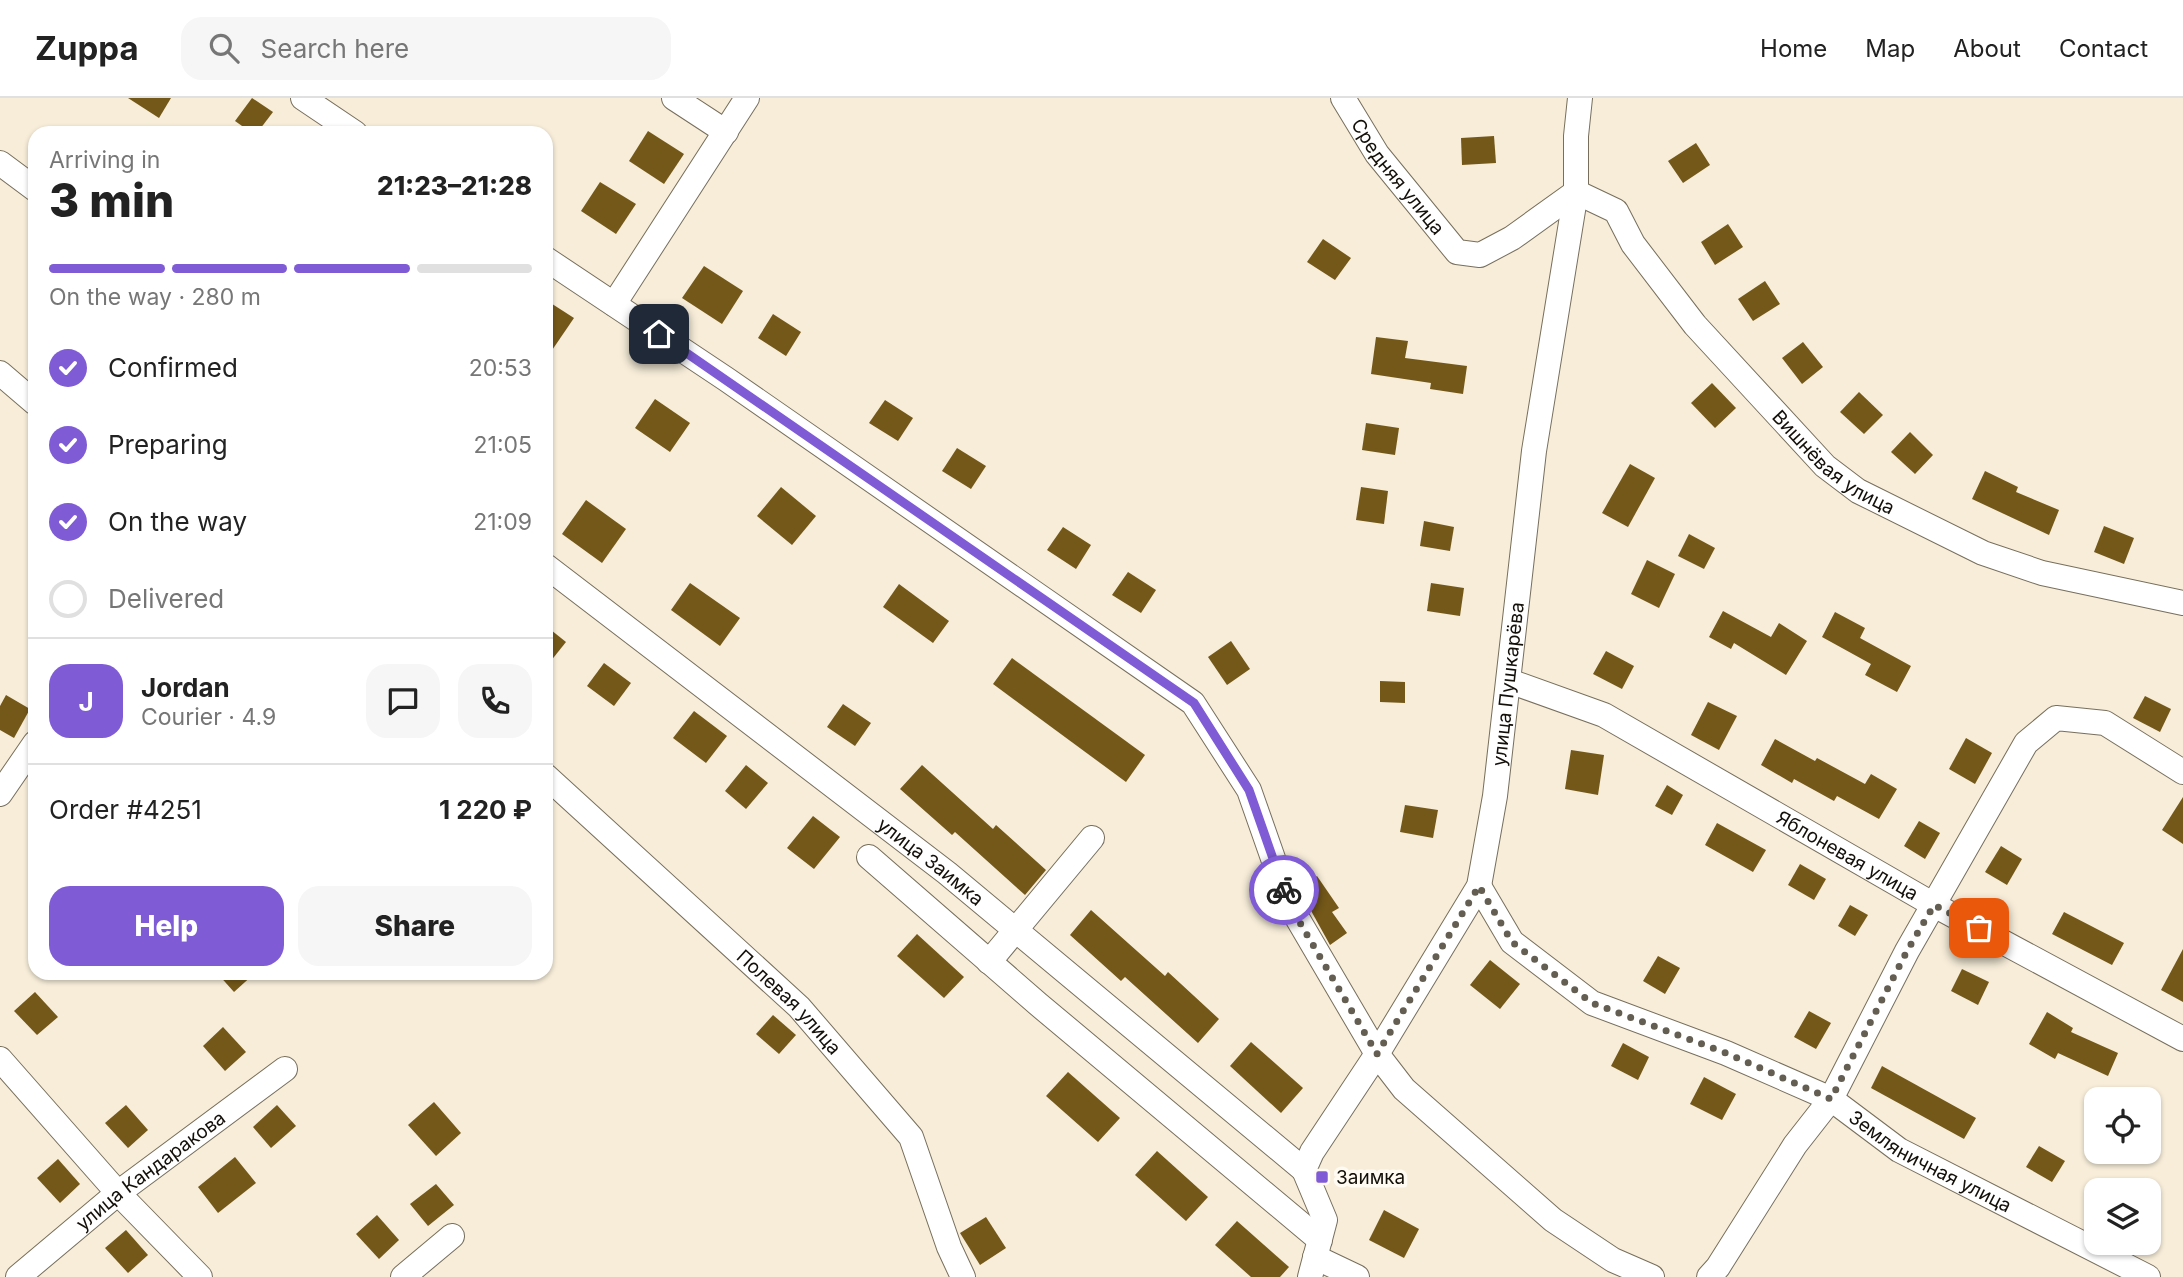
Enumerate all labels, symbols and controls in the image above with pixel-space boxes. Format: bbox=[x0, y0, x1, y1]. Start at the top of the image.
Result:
search box bbox=[181, 17, 671, 80]
text: Zuppa bbox=[35, 28, 139, 68]
icon: search bbox=[205, 29, 243, 67]
text: Search here bbox=[261, 33, 409, 64]
text: Home bbox=[1760, 34, 1827, 63]
text: Map bbox=[1865, 34, 1915, 63]
text: About bbox=[1953, 34, 2021, 63]
text: Contact bbox=[2059, 34, 2148, 63]
street label: Средняя улица bbox=[1346, 114, 1449, 240]
text: Arriving in bbox=[49, 146, 160, 174]
text: 21:23–21:28 bbox=[377, 170, 532, 201]
text: 3 min bbox=[49, 172, 174, 228]
text: On the way · 280 m bbox=[49, 283, 261, 311]
pin bbox=[629, 304, 689, 364]
icon: home bbox=[640, 315, 678, 353]
icon: check bbox=[49, 349, 87, 387]
text: Confirmed bbox=[108, 352, 238, 383]
text: 20:53 bbox=[469, 354, 532, 382]
street label: Вишнёвая улица bbox=[1767, 406, 1898, 519]
icon: check bbox=[49, 426, 87, 464]
text: Preparing bbox=[108, 429, 228, 460]
text: 21:05 bbox=[474, 431, 532, 459]
icon: check bbox=[49, 503, 87, 541]
text: On the way bbox=[108, 506, 247, 537]
text: 21:09 bbox=[473, 508, 532, 536]
text: Delivered bbox=[108, 583, 224, 614]
street label: улица Пушкарёва bbox=[1487, 601, 1529, 767]
button: chat bbox=[366, 664, 440, 738]
button: phone bbox=[458, 664, 532, 738]
text: Jordan bbox=[141, 672, 230, 703]
text: J bbox=[78, 686, 94, 717]
text: Courier · 4.9 bbox=[141, 703, 276, 731]
text: Order #4251 bbox=[49, 794, 202, 825]
text: 1 220 ₽ bbox=[439, 794, 532, 825]
street label: Яблоневая улица bbox=[1773, 806, 1922, 905]
street label: улица Заимка bbox=[873, 813, 988, 911]
courier bbox=[1249, 855, 1319, 925]
icon: bike bbox=[1265, 871, 1303, 909]
button: Help bbox=[49, 886, 284, 966]
button: Share bbox=[298, 886, 532, 966]
pin bbox=[1949, 898, 2009, 958]
icon: bag bbox=[1960, 909, 1998, 947]
street label: Полевая улица bbox=[732, 945, 846, 1059]
map controls bbox=[2084, 1087, 2161, 1255]
button: locate bbox=[2084, 1087, 2161, 1164]
street label: улица Кандаракова bbox=[71, 1106, 230, 1235]
street label: Земляничная улица bbox=[1844, 1106, 2015, 1217]
place label: Заимка bbox=[1336, 1166, 1405, 1189]
marker: Заимка bbox=[1314, 1169, 1330, 1185]
button: layers bbox=[2084, 1178, 2161, 1255]

